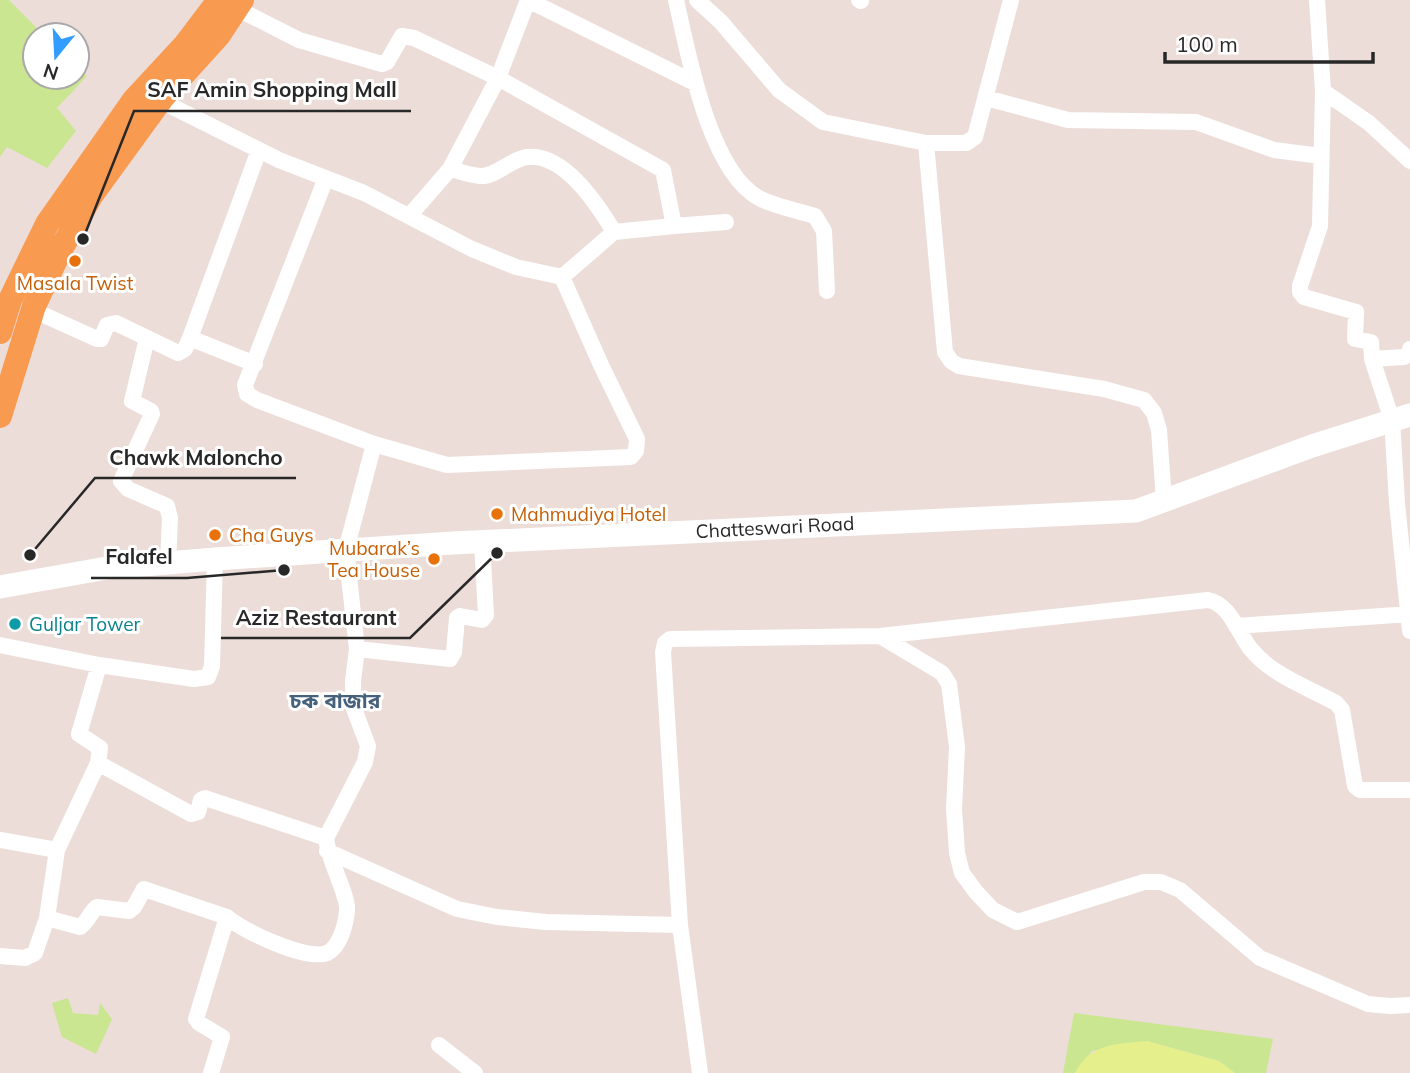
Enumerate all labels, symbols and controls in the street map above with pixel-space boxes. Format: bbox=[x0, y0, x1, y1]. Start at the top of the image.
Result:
north arrow bbox=[21, 21, 91, 91]
scale bar bbox=[1165, 21, 1373, 65]
text: 100 m bbox=[1176, 31, 1238, 57]
text: N bbox=[40, 59, 61, 86]
callout: SAF Amin Shopping Mall bbox=[134, 69, 411, 111]
text: SAF Amin Shopping Mall bbox=[147, 76, 397, 102]
marker: Masala Twist bbox=[67, 253, 83, 269]
place label: Masala Twist bbox=[17, 271, 134, 295]
callout: Chawk Maloncho bbox=[95, 436, 296, 478]
text: Chawk Maloncho bbox=[109, 444, 283, 470]
place label: Mahmudiya Hotel bbox=[511, 502, 666, 526]
marker: Mahmudiya Hotel bbox=[489, 506, 505, 522]
street label: Chatteswari Road bbox=[695, 511, 855, 543]
place label: Cha Guys bbox=[229, 523, 314, 547]
marker: Cha Guys bbox=[207, 527, 223, 543]
callout: Falafel bbox=[91, 536, 187, 578]
place label: Mubarak’s Tea House bbox=[327, 536, 420, 582]
text: Falafel bbox=[105, 543, 173, 569]
marker: Mubarak’s Tea House bbox=[426, 551, 442, 567]
callout: Aziz Restaurant bbox=[221, 596, 410, 638]
text: Aziz Restaurant bbox=[236, 604, 396, 630]
place label: Guljar Tower bbox=[29, 612, 141, 636]
marker: Guljar Tower bbox=[7, 616, 23, 632]
district label: চক বাজার bbox=[289, 687, 381, 713]

